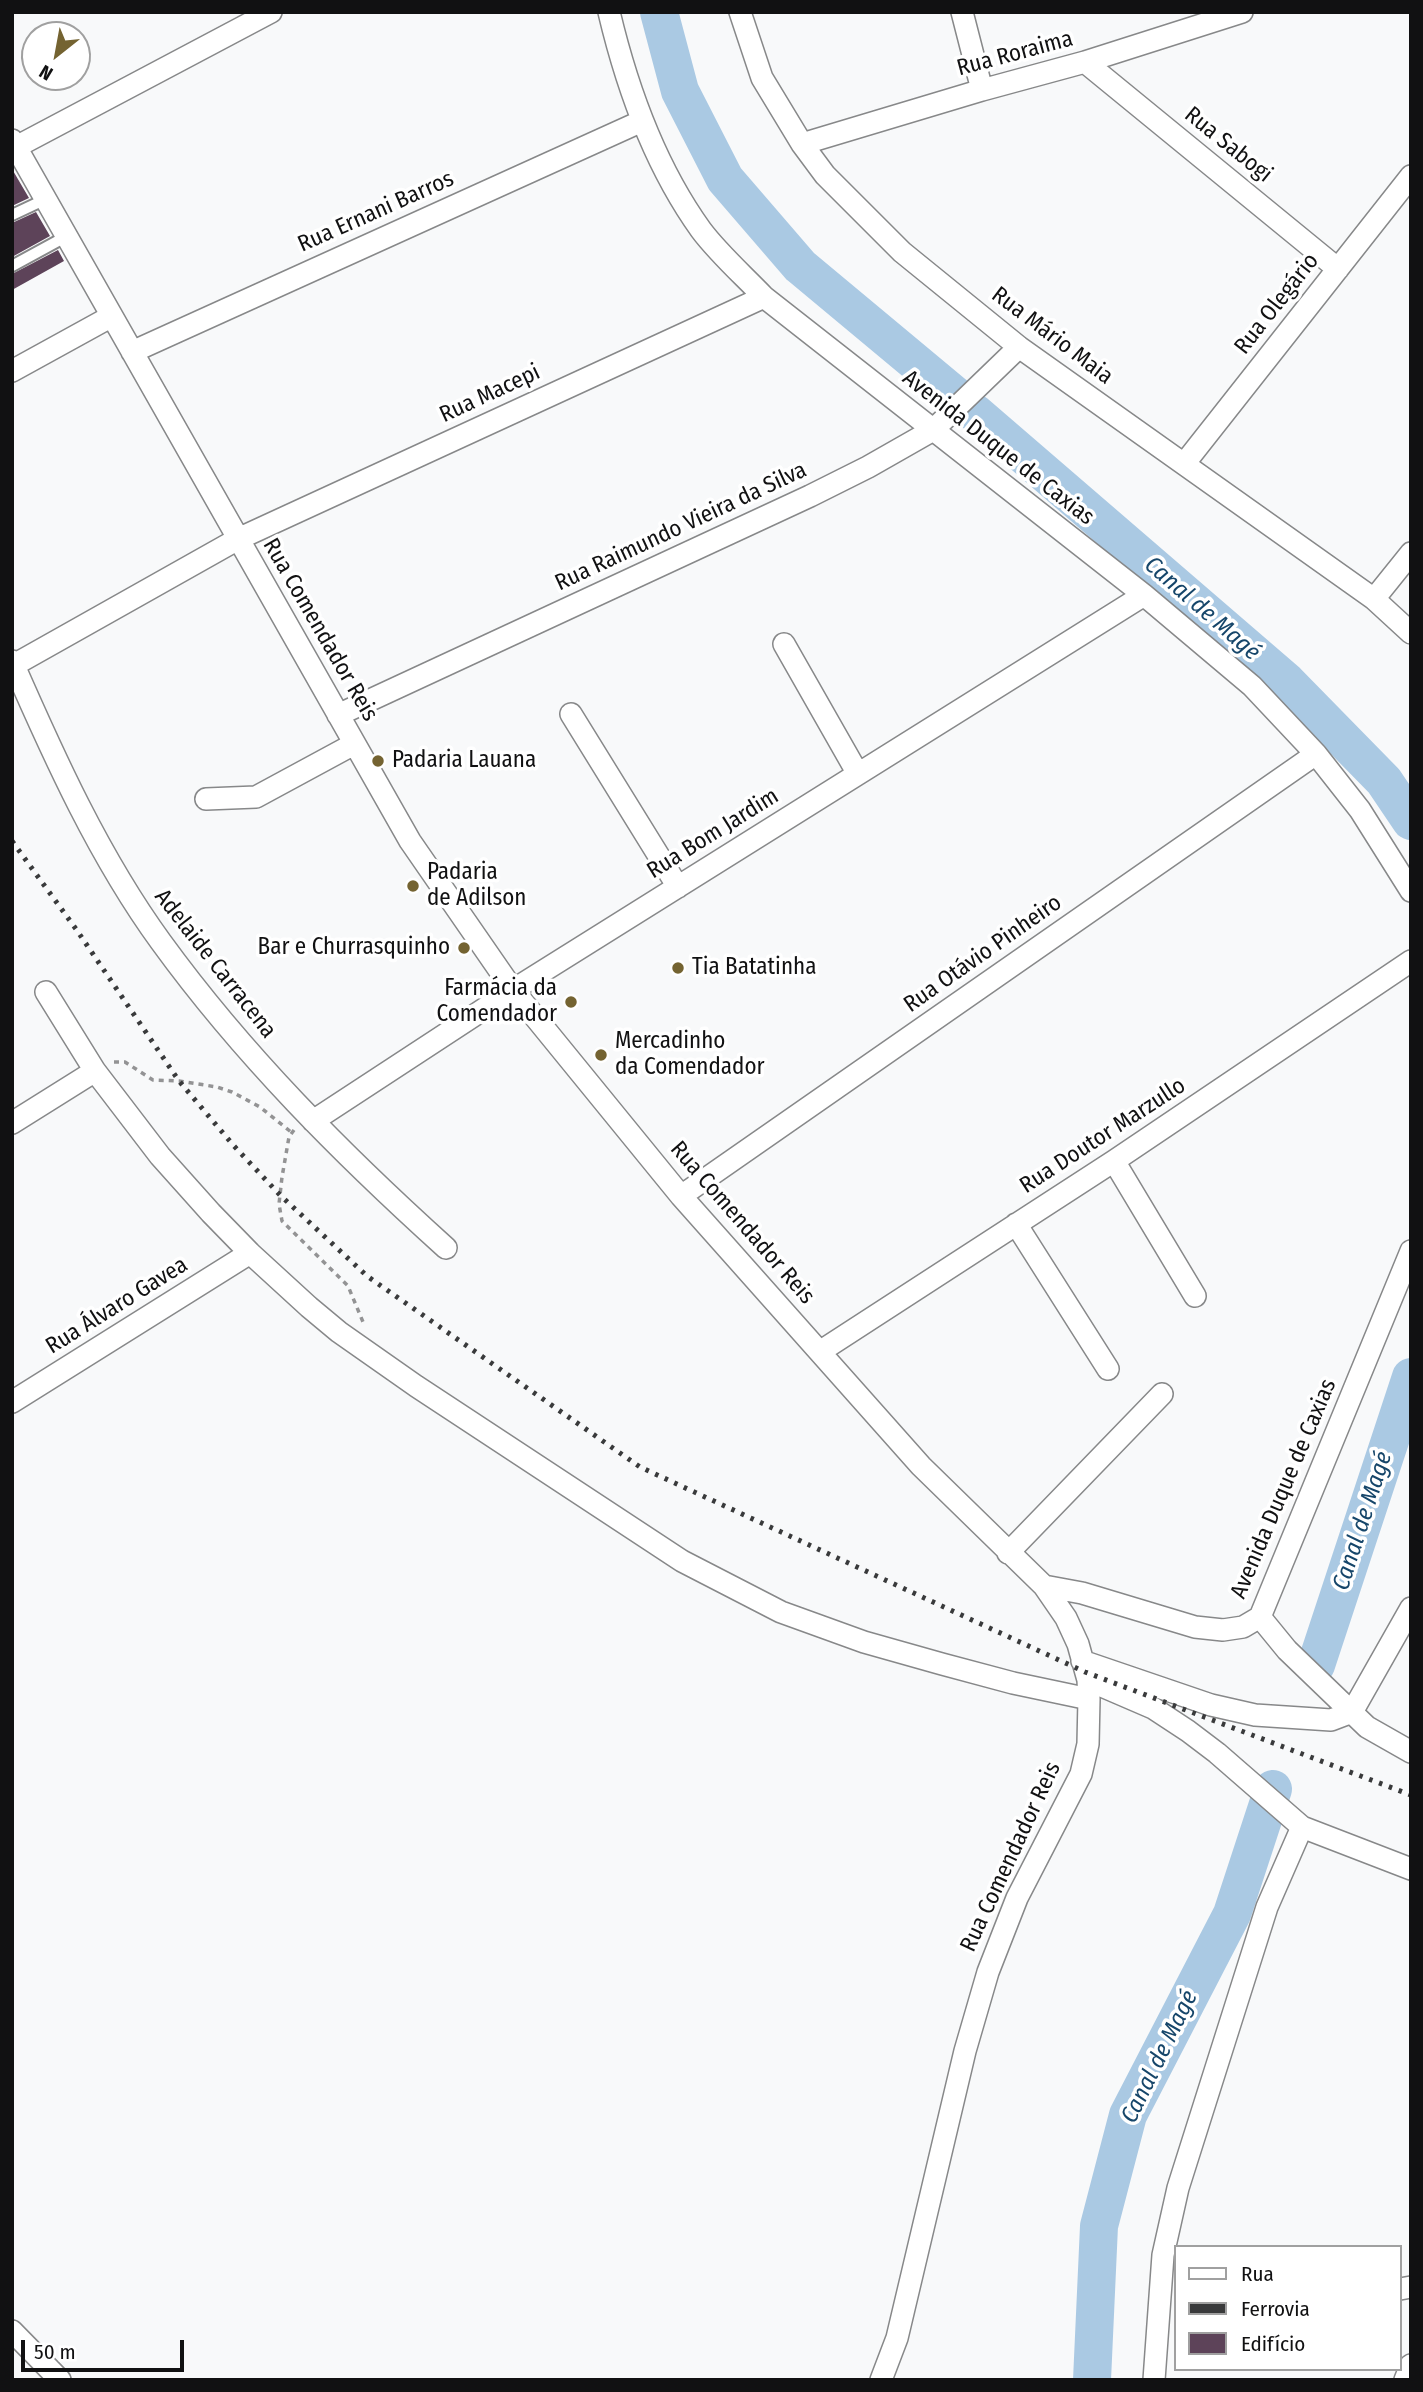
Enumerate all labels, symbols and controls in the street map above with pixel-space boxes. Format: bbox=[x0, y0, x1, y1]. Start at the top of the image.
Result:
north arrow bbox=[21, 21, 91, 91]
street label: Rua Roraima bbox=[954, 25, 1076, 83]
text: N bbox=[35, 60, 57, 86]
street label: Rua Sabogi bbox=[1179, 101, 1277, 189]
street label: Rua Ernani Barros bbox=[294, 165, 458, 259]
street label: Rua Olegário bbox=[1229, 248, 1325, 360]
street label: Rua Mário Maia bbox=[986, 281, 1118, 391]
street label: Rua Macepi bbox=[435, 359, 545, 429]
street label: Avenida Duque de Caxias bbox=[897, 365, 1099, 531]
street label: Rua Raimundo Vieira da Silva bbox=[551, 457, 811, 597]
street label: Rua Comendador Reis bbox=[256, 534, 384, 726]
water label: Canal de Magé bbox=[1138, 551, 1266, 667]
place label: Padaria Lauana bbox=[392, 747, 536, 775]
marker: Padaria Lauana bbox=[370, 753, 386, 769]
street label: Rua Bom Jardim bbox=[642, 783, 784, 885]
place label: Padaria de Adilson bbox=[427, 859, 526, 913]
marker: Padaria de Adilson bbox=[405, 878, 421, 894]
street label: Adelaide Carracena bbox=[148, 884, 282, 1044]
street label: Rua Otávio Pinheiro bbox=[899, 889, 1067, 1019]
place label: Bar e Churrasquinho bbox=[258, 934, 450, 962]
marker: Bar e Churrasquinho bbox=[456, 940, 472, 956]
place label: Tia Batatinha bbox=[692, 954, 816, 982]
marker: Tia Batatinha bbox=[670, 960, 686, 976]
place label: Farmácia da Comendador bbox=[436, 975, 557, 1029]
marker: Farmácia da Comendador bbox=[563, 994, 579, 1010]
place label: Mercadinho da Comendador bbox=[615, 1028, 765, 1082]
marker: Mercadinho da Comendador bbox=[593, 1047, 609, 1063]
street label: Rua Doutor Marzullo bbox=[1015, 1072, 1191, 1200]
street label: Rua Comendador Reis bbox=[664, 1136, 820, 1310]
street label: Rua Álvaro Gavea bbox=[41, 1251, 193, 1361]
street label: Avenida Duque de Caxias bbox=[1225, 1375, 1343, 1603]
water label: Canal de Magé bbox=[1327, 1448, 1399, 1594]
street label: Rua Comendador Reis bbox=[955, 1758, 1067, 1956]
water label: Canal de Magé bbox=[1116, 1986, 1204, 2128]
legend bbox=[1174, 2245, 1402, 2371]
text: Rua bbox=[1241, 2261, 1274, 2287]
text: Ferrovia bbox=[1241, 2296, 1310, 2322]
scale bar bbox=[24, 2326, 187, 2370]
text: Edifício bbox=[1241, 2331, 1305, 2357]
text: 50 m bbox=[34, 2339, 76, 2365]

